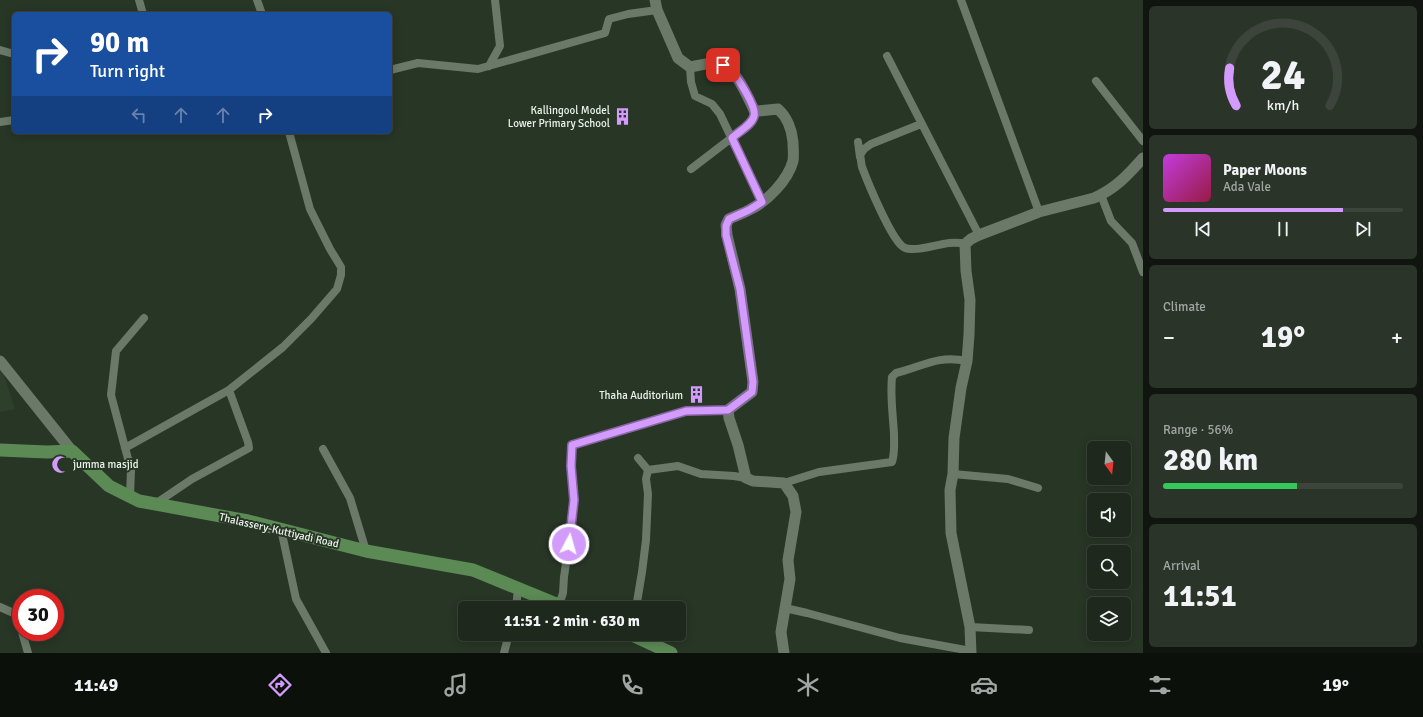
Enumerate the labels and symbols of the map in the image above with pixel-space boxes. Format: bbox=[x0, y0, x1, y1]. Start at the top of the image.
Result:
pin bbox=[706, 48, 740, 82]
place label: Kallingool Model Lower Primary School bbox=[508, 104, 610, 130]
building icon: Kallingool Model Lower Primary School bbox=[613, 106, 633, 126]
building icon: Thaha Auditorium bbox=[686, 385, 706, 405]
place label: Thaha Auditorium bbox=[599, 389, 683, 402]
north arrow bbox=[1087, 441, 1131, 485]
mosque icon: jumma masjid bbox=[50, 454, 70, 474]
place label: jumma masjid bbox=[73, 458, 139, 471]
street label: Thalassery-Kuttiyadi Road bbox=[218, 510, 340, 551]
position arrow bbox=[548, 523, 590, 565]
speed limit sign: 30 bbox=[12, 589, 64, 641]

